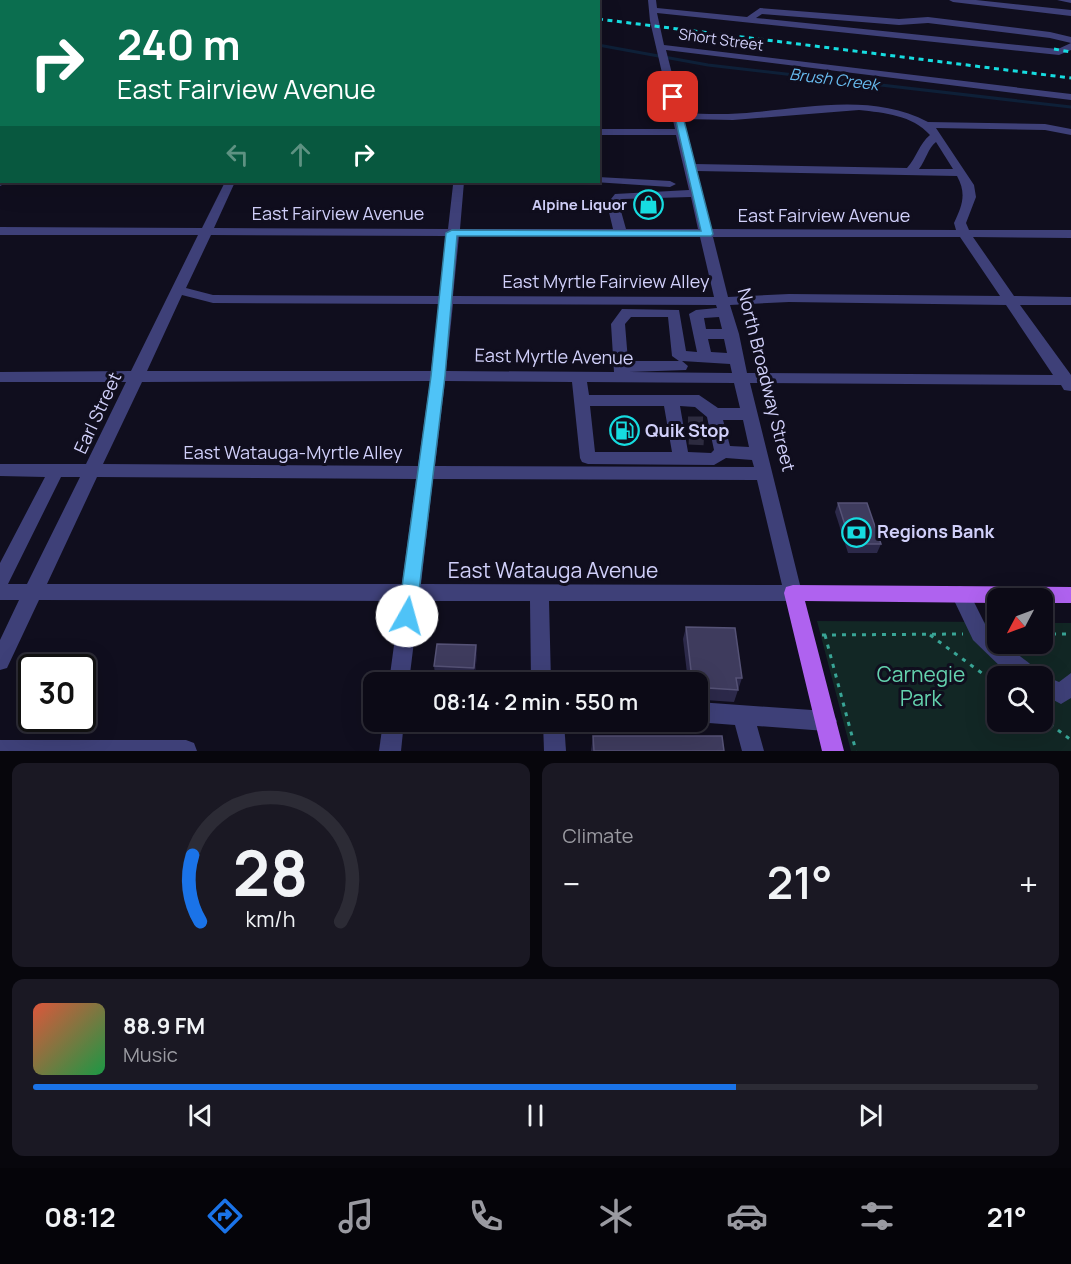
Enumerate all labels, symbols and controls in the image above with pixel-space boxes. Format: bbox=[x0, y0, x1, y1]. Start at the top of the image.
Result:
text: 240 m bbox=[117, 15, 241, 73]
street label: Short Street bbox=[677, 23, 765, 56]
icon: right bbox=[18, 24, 96, 102]
water label: Brush Creek bbox=[788, 63, 882, 96]
text: East Fairview Avenue bbox=[117, 70, 376, 107]
pin bbox=[647, 71, 698, 122]
icon: arrive bbox=[656, 80, 689, 113]
icon: left bbox=[221, 138, 254, 171]
icon: ahead bbox=[284, 138, 317, 171]
icon: right bbox=[347, 138, 380, 171]
shop icon: Alpine Liquor bbox=[632, 189, 664, 221]
place label: Alpine Liquor bbox=[532, 194, 627, 215]
street label: East Fairview Avenue bbox=[252, 201, 424, 225]
street label: East Fairview Avenue bbox=[738, 203, 910, 227]
street label: East Myrtle Fairview Alley bbox=[502, 269, 710, 293]
street label: North Broadway Street bbox=[733, 285, 801, 474]
street label: East Myrtle Avenue bbox=[474, 343, 634, 369]
street label: Earl Street bbox=[68, 368, 126, 457]
fuel station icon: Quik Stop bbox=[608, 415, 640, 447]
place label: Quik Stop bbox=[645, 418, 729, 442]
street label: East Watauga-Myrtle Alley bbox=[184, 440, 403, 464]
bank icon: Regions Bank bbox=[840, 516, 872, 548]
place label: Regions Bank bbox=[877, 519, 996, 543]
street label: East Watauga Avenue bbox=[448, 556, 658, 584]
position arrow bbox=[375, 584, 439, 648]
north arrow bbox=[987, 588, 1053, 654]
map controls bbox=[987, 588, 1053, 732]
speed limit sign: 30 bbox=[18, 654, 96, 732]
park label: Carnegie Park bbox=[877, 660, 965, 712]
button: search bbox=[987, 666, 1053, 732]
text: 08:14 · 2 min · 550 m bbox=[433, 687, 638, 717]
text: Climate bbox=[563, 822, 634, 849]
text: 28 bbox=[233, 829, 308, 915]
text: 21° bbox=[767, 851, 832, 913]
text: − bbox=[563, 861, 580, 906]
text: + bbox=[1019, 861, 1038, 906]
text: km/h bbox=[246, 904, 296, 933]
text: 88.9 FM bbox=[123, 1011, 205, 1041]
text: Music bbox=[123, 1041, 178, 1068]
icon: previous bbox=[184, 1099, 217, 1132]
icon: pause bbox=[519, 1099, 552, 1132]
icon: next bbox=[854, 1099, 887, 1132]
icon: directions bbox=[204, 1195, 246, 1237]
icon: music bbox=[335, 1195, 377, 1237]
icon: phone bbox=[465, 1195, 507, 1237]
icon: climate bbox=[595, 1195, 637, 1237]
icon: car bbox=[726, 1195, 768, 1237]
icon: filters bbox=[856, 1195, 898, 1237]
text: 08:12 bbox=[44, 1198, 116, 1235]
text: 21° bbox=[987, 1198, 1027, 1235]

